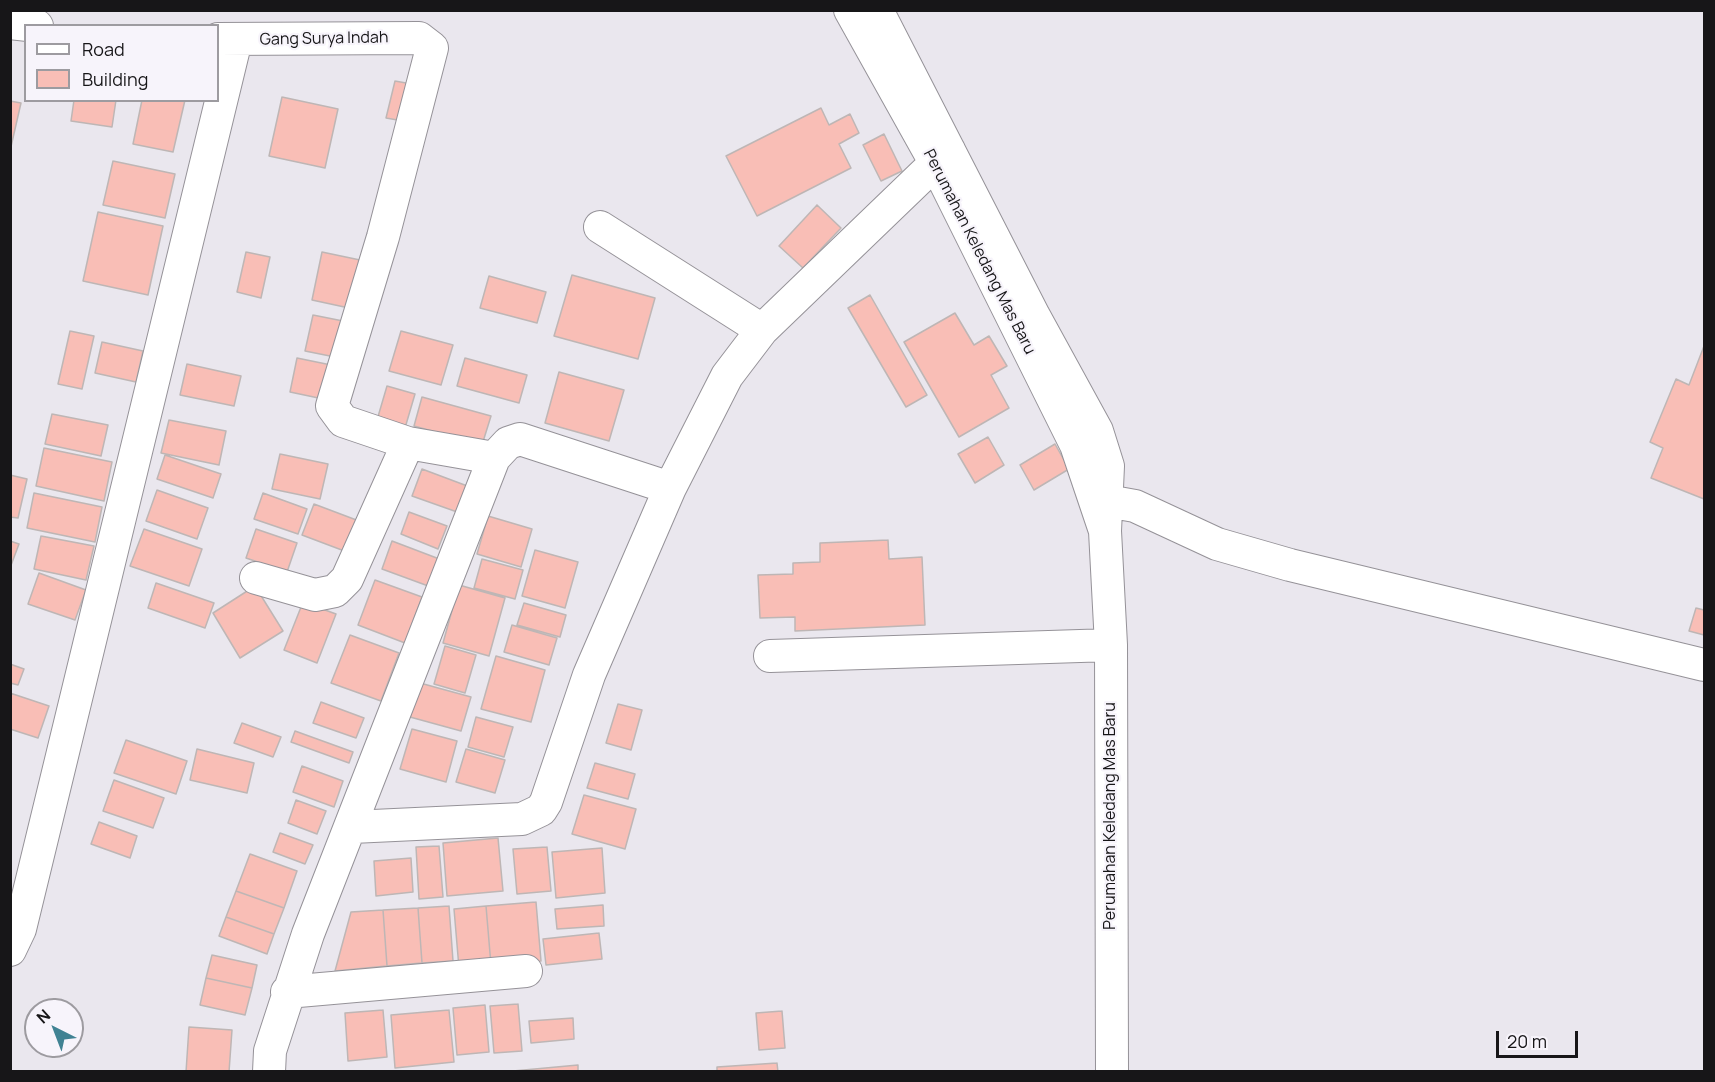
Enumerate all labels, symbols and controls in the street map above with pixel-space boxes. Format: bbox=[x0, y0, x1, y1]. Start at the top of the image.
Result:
legend bbox=[24, 24, 219, 102]
street label: Gang Surya Indah bbox=[260, 28, 388, 50]
text: Road bbox=[82, 37, 125, 61]
text: Building bbox=[82, 67, 148, 91]
street label: Perumahan Keledang Mas Baru bbox=[919, 146, 1039, 358]
street label: Perumahan Keledang Mas Baru bbox=[1101, 702, 1121, 930]
north arrow bbox=[24, 998, 84, 1058]
text: N bbox=[32, 1004, 55, 1028]
scale bar bbox=[1499, 1019, 1582, 1057]
text: 20 m bbox=[1507, 1029, 1547, 1053]

